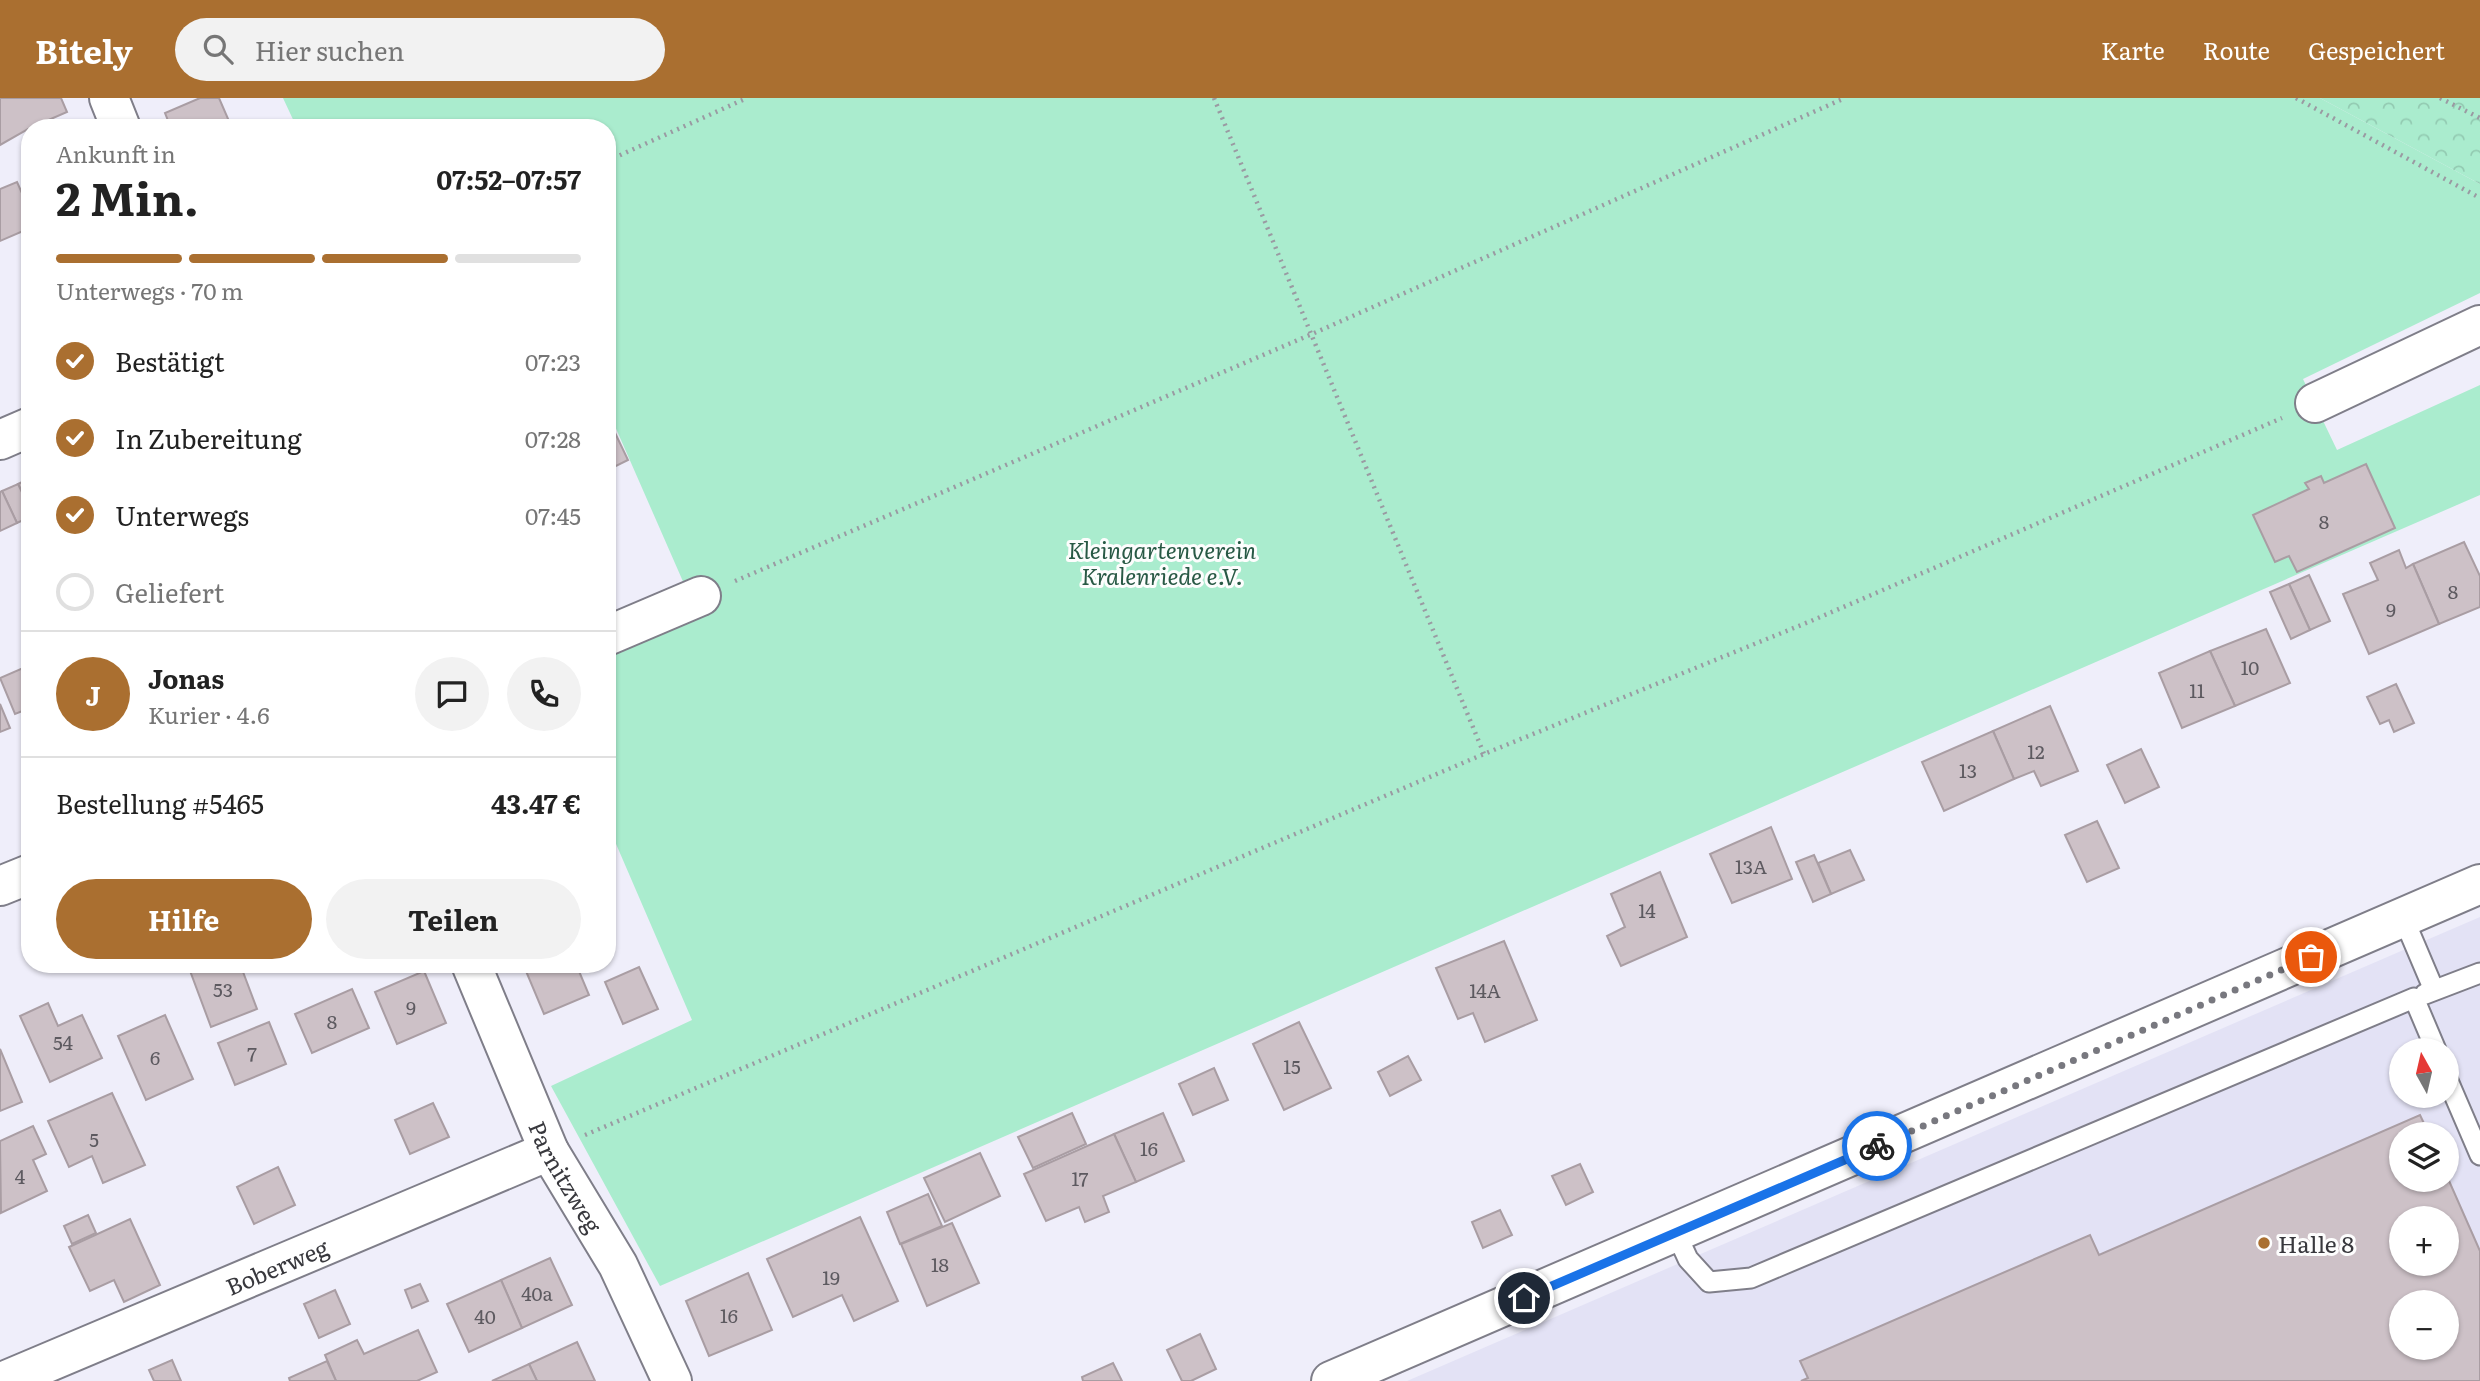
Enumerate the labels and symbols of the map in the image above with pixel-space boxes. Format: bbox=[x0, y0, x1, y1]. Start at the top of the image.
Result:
house number: 8 bbox=[2319, 507, 2329, 535]
park label: Kleingartenverein Kralenriede e.V. bbox=[1068, 532, 1257, 592]
house number: 8 bbox=[2448, 577, 2458, 605]
house number: 9 bbox=[2386, 595, 2396, 623]
house number: 10 bbox=[2241, 653, 2259, 681]
house number: 11 bbox=[2189, 676, 2205, 704]
house number: 12 bbox=[2027, 737, 2045, 765]
house number: 13 bbox=[1959, 756, 1977, 784]
house number: 13A bbox=[1735, 852, 1767, 880]
house number: 14 bbox=[1638, 896, 1656, 924]
pin bbox=[2281, 927, 2341, 987]
house number: 53 bbox=[213, 975, 233, 1003]
house number: 14A bbox=[1469, 976, 1501, 1004]
house number: 9 bbox=[406, 993, 416, 1021]
house number: 8 bbox=[327, 1007, 337, 1035]
house number: 54 bbox=[53, 1028, 74, 1056]
north arrow bbox=[2389, 1038, 2459, 1108]
house number: 7 bbox=[247, 1039, 257, 1067]
house number: 6 bbox=[150, 1043, 160, 1071]
house number: 15 bbox=[1283, 1052, 1301, 1080]
courier bbox=[1842, 1111, 1912, 1181]
street label: Parnitzweg bbox=[521, 1115, 611, 1239]
house number: 5 bbox=[89, 1125, 99, 1153]
house number: 16 bbox=[1140, 1134, 1158, 1162]
house number: 4 bbox=[15, 1162, 26, 1190]
house number: 17 bbox=[1072, 1164, 1089, 1192]
place label: Halle 8 bbox=[2278, 1226, 2354, 1260]
street label: Boberweg bbox=[220, 1229, 334, 1303]
marker: Halle 8 bbox=[2256, 1235, 2272, 1251]
house number: 18 bbox=[931, 1250, 949, 1278]
house number: 19 bbox=[822, 1263, 840, 1291]
pin bbox=[1494, 1268, 1554, 1328]
house number: 40a bbox=[521, 1279, 554, 1307]
house number: 16 bbox=[720, 1301, 738, 1329]
house number: 40 bbox=[474, 1302, 496, 1330]

